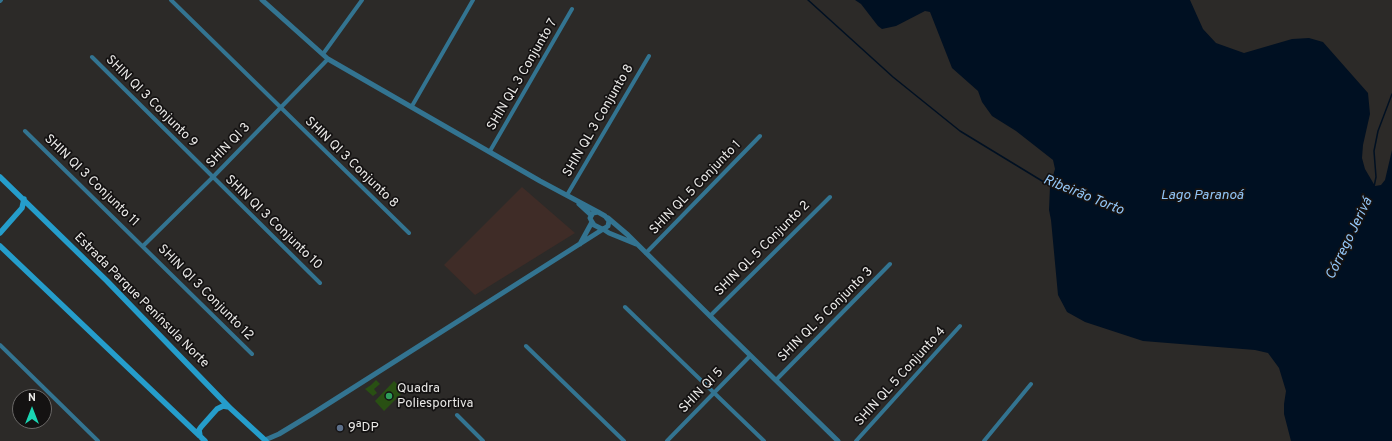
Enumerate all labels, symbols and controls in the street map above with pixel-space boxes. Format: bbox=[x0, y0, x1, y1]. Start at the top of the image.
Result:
street label: SHIN QL 3 Conjunto 7 bbox=[485, 16, 561, 134]
street label: SHIN QI 3 Conjunto 9 bbox=[102, 53, 200, 151]
street label: SHIN QL 3 Conjunto 8 bbox=[560, 62, 638, 180]
street label: SHIN QI 3 Conjunto 8 bbox=[301, 114, 401, 212]
street label: SHIN QI 3 bbox=[204, 120, 254, 172]
street label: SHIN QI 3 Conjunto 11 bbox=[40, 132, 142, 230]
street label: SHIN QL 5 Conjunto 1 bbox=[647, 138, 745, 238]
street label: SHIN QI 3 Conjunto 10 bbox=[221, 172, 325, 274]
water label: Ribeirão Torto bbox=[1040, 172, 1126, 220]
water label: Lago Paranoá bbox=[1160, 188, 1244, 204]
water label: Córrego Jerivá bbox=[1323, 195, 1377, 283]
street label: SHIN QL 5 Conjunto 2 bbox=[712, 198, 814, 300]
street label: Estrada Parque Península Norte bbox=[70, 230, 212, 372]
street label: SHIN QI 3 Conjunto 12 bbox=[154, 242, 256, 344]
street label: SHIN QL 5 Conjunto 3 bbox=[775, 264, 877, 366]
street label: SHIN QL 5 Conjunto 4 bbox=[852, 324, 950, 430]
street label: SHIN QI 5 bbox=[677, 365, 727, 417]
place label: Quadra Poliesportiva bbox=[397, 381, 473, 412]
north arrow bbox=[12, 389, 52, 429]
text: N bbox=[28, 391, 36, 405]
marker: Quadra Poliesportiva bbox=[384, 391, 394, 401]
place label: 9ªDP bbox=[348, 420, 379, 436]
marker: 9ªDP bbox=[335, 423, 345, 433]

